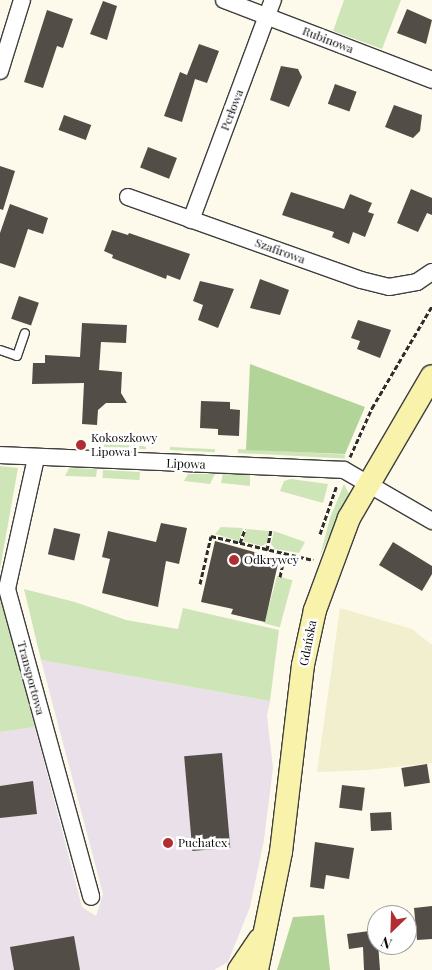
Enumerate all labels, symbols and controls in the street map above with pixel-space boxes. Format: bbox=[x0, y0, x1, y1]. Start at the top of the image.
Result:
street label: Rubinowa bbox=[300, 24, 356, 56]
street label: Perłowa bbox=[218, 87, 246, 133]
street label: Szafirowa bbox=[253, 235, 307, 267]
place label: Kokoszkowy Lipowa I bbox=[91, 431, 157, 459]
marker: Kokoszkowy Lipowa I bbox=[75, 439, 87, 451]
street label: Lipowa bbox=[166, 456, 206, 472]
place label: Odkrywcy bbox=[244, 553, 299, 567]
marker: Odkrywcy bbox=[228, 554, 240, 566]
street label: Gdańska bbox=[297, 619, 319, 667]
street label: Transportowa bbox=[14, 639, 48, 717]
place label: Puchatex bbox=[178, 836, 227, 850]
marker: Puchatex bbox=[162, 837, 174, 849]
north arrow bbox=[367, 905, 417, 955]
text: N bbox=[378, 933, 395, 954]

